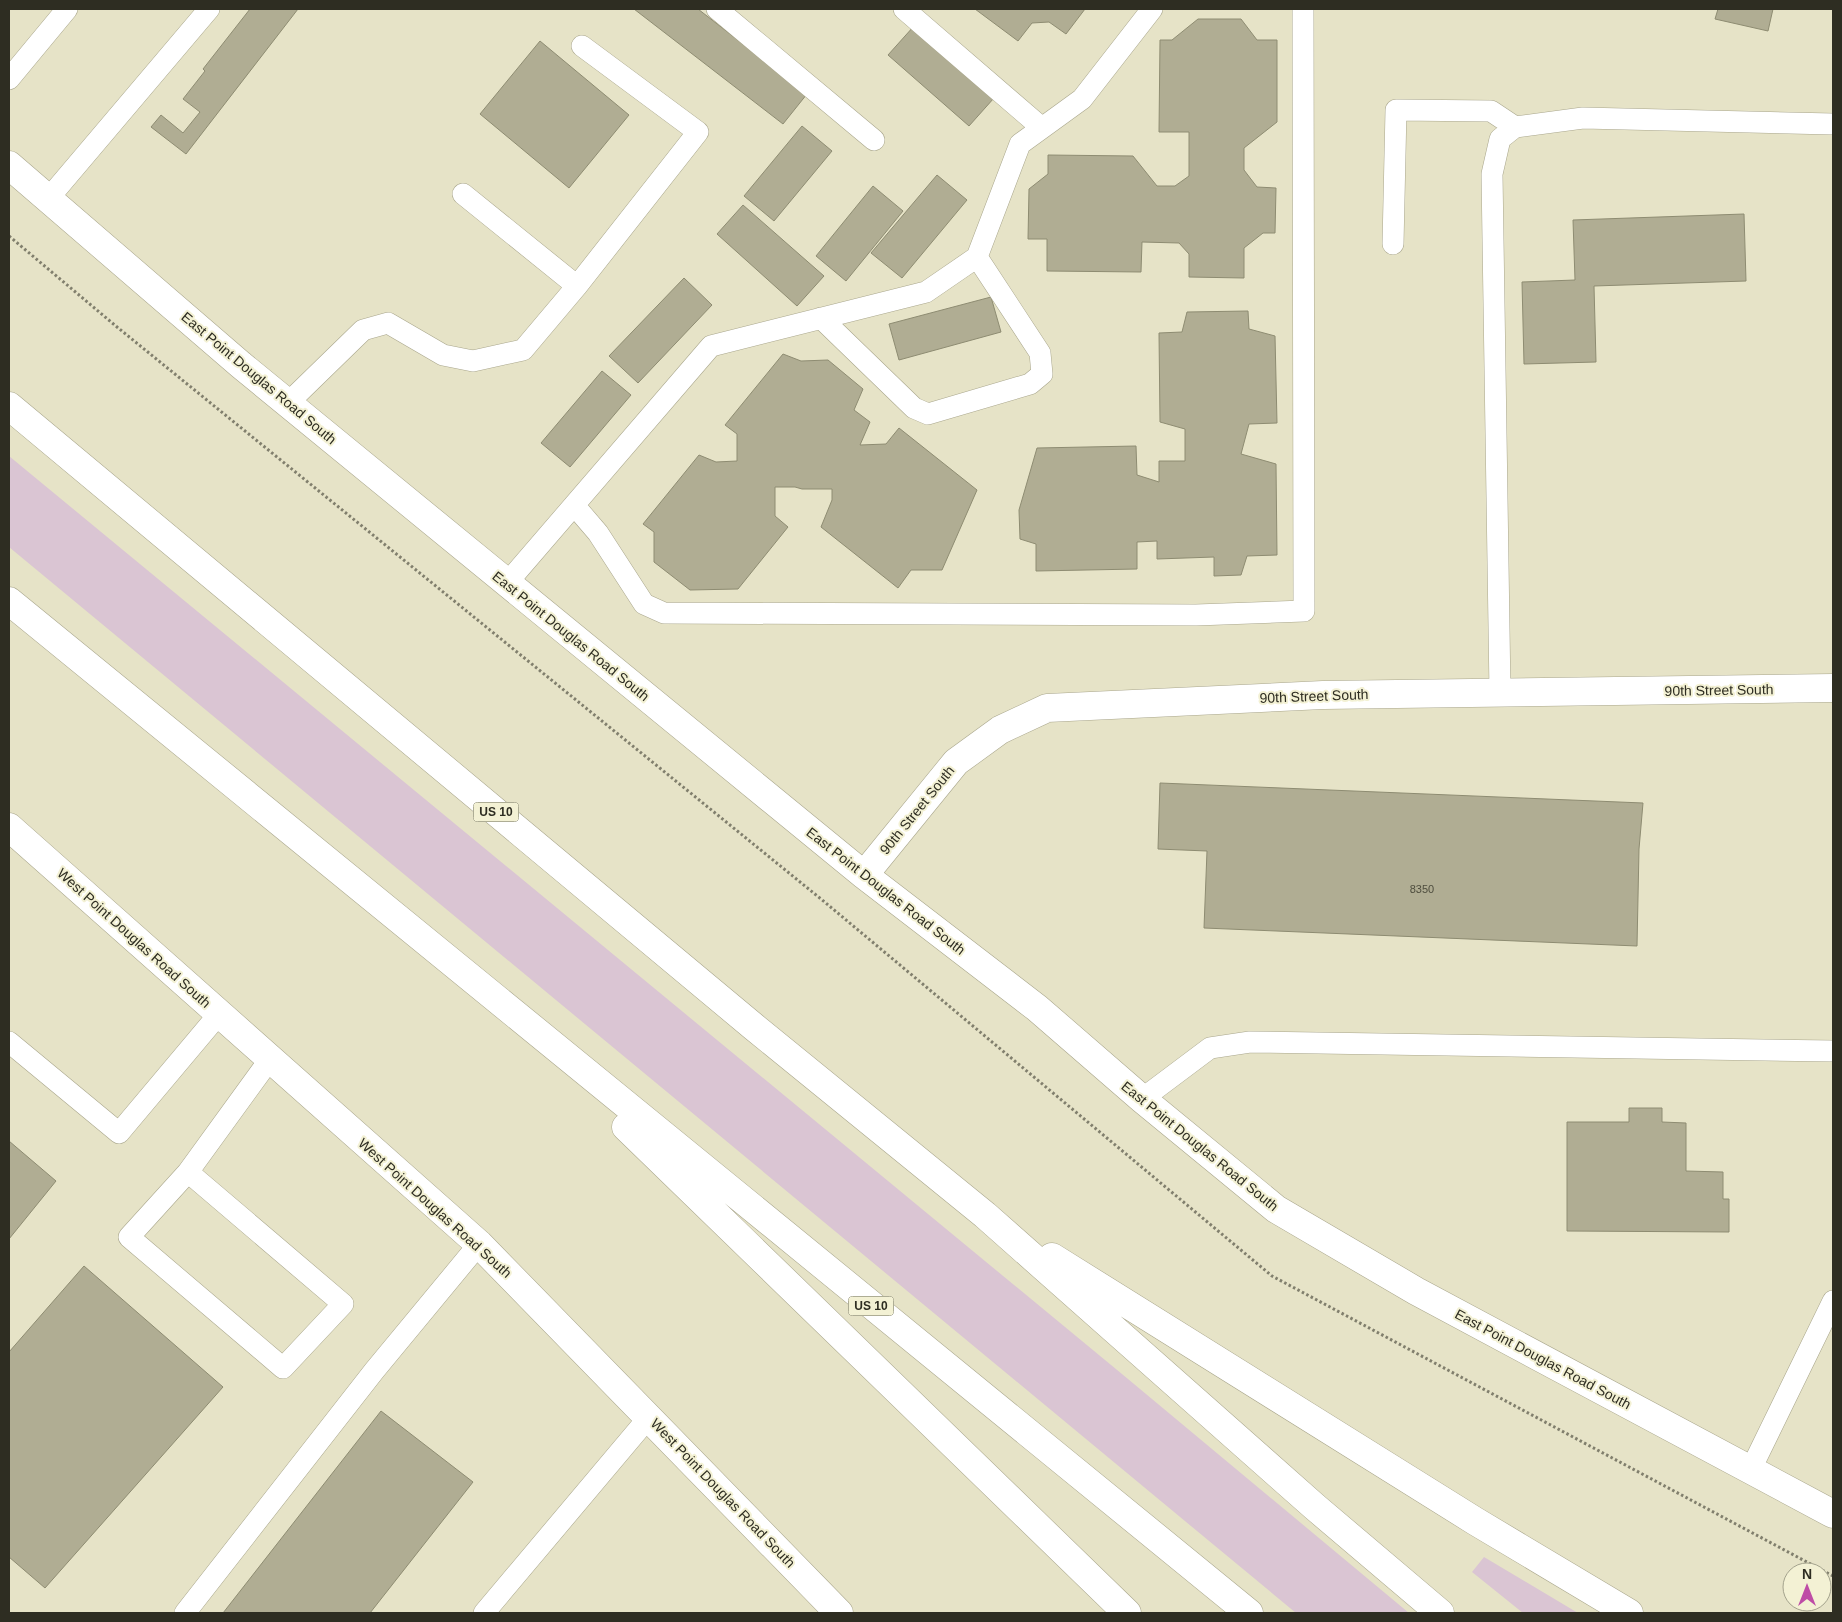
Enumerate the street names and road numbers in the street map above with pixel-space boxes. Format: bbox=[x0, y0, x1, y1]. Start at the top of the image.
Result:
street label: East Point Douglas Road South bbox=[178, 309, 340, 447]
street label: East Point Douglas Road South bbox=[489, 568, 653, 704]
street label: 90th Street South bbox=[1664, 681, 1774, 699]
street label: 90th Street South bbox=[1259, 686, 1369, 706]
street label: 90th Street South bbox=[876, 763, 958, 857]
road number: US 10 bbox=[474, 802, 518, 822]
street label: East Point Douglas Road South bbox=[803, 824, 969, 958]
street label: West Point Douglas Road South bbox=[54, 865, 214, 1011]
street label: East Point Douglas Road South bbox=[1118, 1078, 1282, 1214]
street label: West Point Douglas Road South bbox=[355, 1135, 515, 1281]
road number: US 10 bbox=[848, 1296, 894, 1315]
street label: East Point Douglas Road South bbox=[1452, 1306, 1634, 1412]
street label: West Point Douglas Road South bbox=[648, 1415, 798, 1571]

